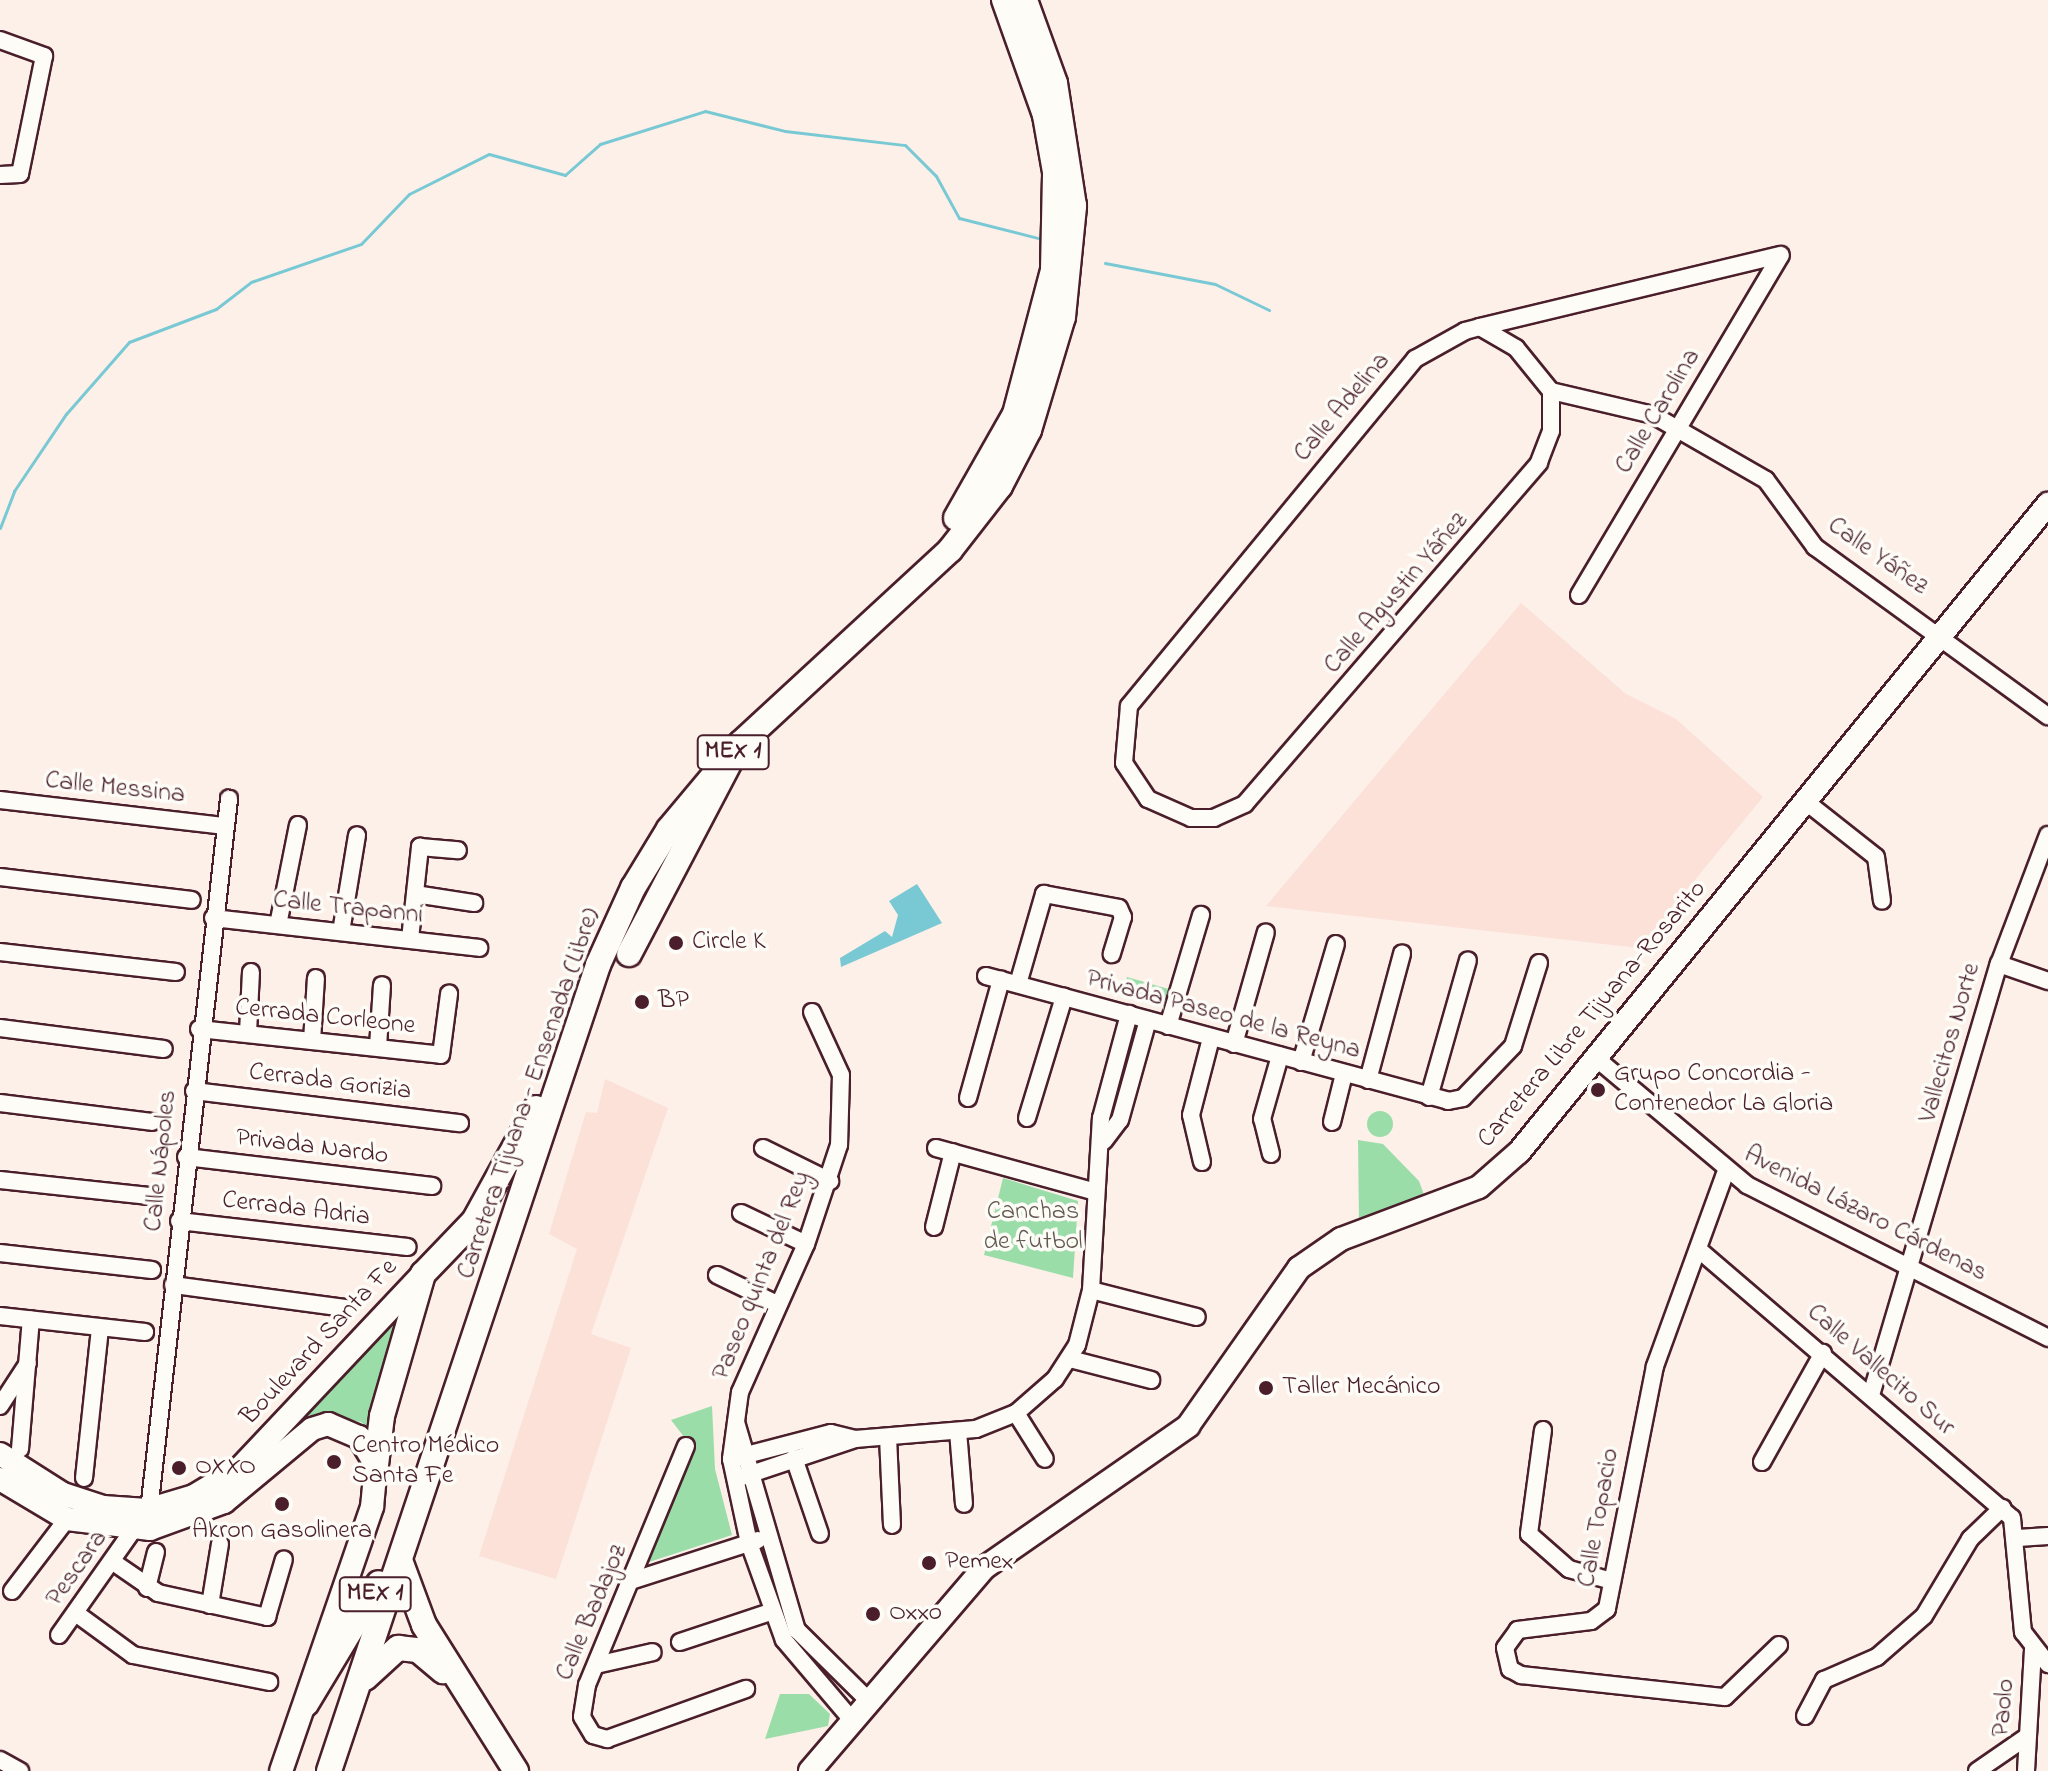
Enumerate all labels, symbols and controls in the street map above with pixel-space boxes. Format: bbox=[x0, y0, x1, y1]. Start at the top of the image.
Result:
street label: Calle Carolina bbox=[1610, 344, 1708, 480]
street label: Calle Adelina bbox=[1288, 347, 1398, 469]
street label: Calle Agustin Yáñez bbox=[1318, 507, 1476, 681]
street label: Calle Yáñez bbox=[1821, 511, 1933, 603]
road number: MEX 1 bbox=[695, 732, 771, 772]
street label: Calle Messina bbox=[43, 766, 187, 812]
street label: Carretera Libre Tijuana-Rosarito bbox=[1472, 875, 1714, 1155]
street label: Calle Trapanni bbox=[271, 886, 425, 932]
street label: Carretera Tijuana - Ensenada (Libre) bbox=[452, 905, 608, 1283]
place label: Circle K bbox=[692, 927, 766, 959]
marker: Circle K bbox=[667, 934, 685, 952]
street label: Vallecitos Norte bbox=[1913, 960, 1989, 1126]
street label: Privada Paseo de la Reyna bbox=[1082, 964, 1364, 1068]
place label: BP bbox=[658, 986, 689, 1018]
street label: Cerrada Corleone bbox=[233, 993, 417, 1043]
marker: BP bbox=[633, 993, 651, 1011]
street label: Cerrada Gorizia bbox=[247, 1058, 413, 1108]
place label: Grupo Concordia - Contenedor La Gloria bbox=[1614, 1059, 1833, 1120]
marker: Grupo Concordia - Contenedor La Gloria bbox=[1589, 1081, 1607, 1099]
street label: Calle Nápoles bbox=[139, 1089, 185, 1233]
street label: Privada Nardo bbox=[234, 1123, 390, 1173]
street label: Avenida Lázaro Cárdenas bbox=[1738, 1140, 1992, 1290]
street label: Paseo quinta del Rey bbox=[707, 1167, 819, 1385]
street label: Cerrada Adria bbox=[220, 1185, 372, 1235]
park label: Canchas de futbol bbox=[983, 1197, 1083, 1258]
street label: Boulevard Santa Fe bbox=[235, 1253, 405, 1433]
street label: Calle Vallecito Sur bbox=[1799, 1298, 1961, 1444]
place label: Taller Mecánico bbox=[1282, 1372, 1441, 1404]
marker: Taller Mecánico bbox=[1257, 1379, 1275, 1397]
place label: Centro Médico Santa Fe bbox=[352, 1431, 499, 1492]
street label: Calle Topacio bbox=[1572, 1446, 1628, 1590]
marker: Centro Médico Santa Fe bbox=[323, 1451, 345, 1473]
place label: OXXO bbox=[195, 1452, 256, 1484]
marker: OXXO bbox=[170, 1459, 188, 1477]
marker: Akron Gasolinera bbox=[273, 1495, 291, 1513]
place label: Akron Gasolinera bbox=[192, 1516, 372, 1548]
street label: Pescara bbox=[41, 1525, 115, 1613]
street label: Calle Badajoz bbox=[550, 1540, 636, 1686]
place label: Pemex bbox=[945, 1547, 1014, 1579]
marker: Pemex bbox=[920, 1554, 938, 1572]
road number: MEX 1 bbox=[337, 1574, 413, 1614]
place label: Oxxo bbox=[889, 1598, 942, 1630]
marker: Oxxo bbox=[864, 1605, 882, 1623]
street label: Paolo bbox=[1987, 1678, 2023, 1738]

